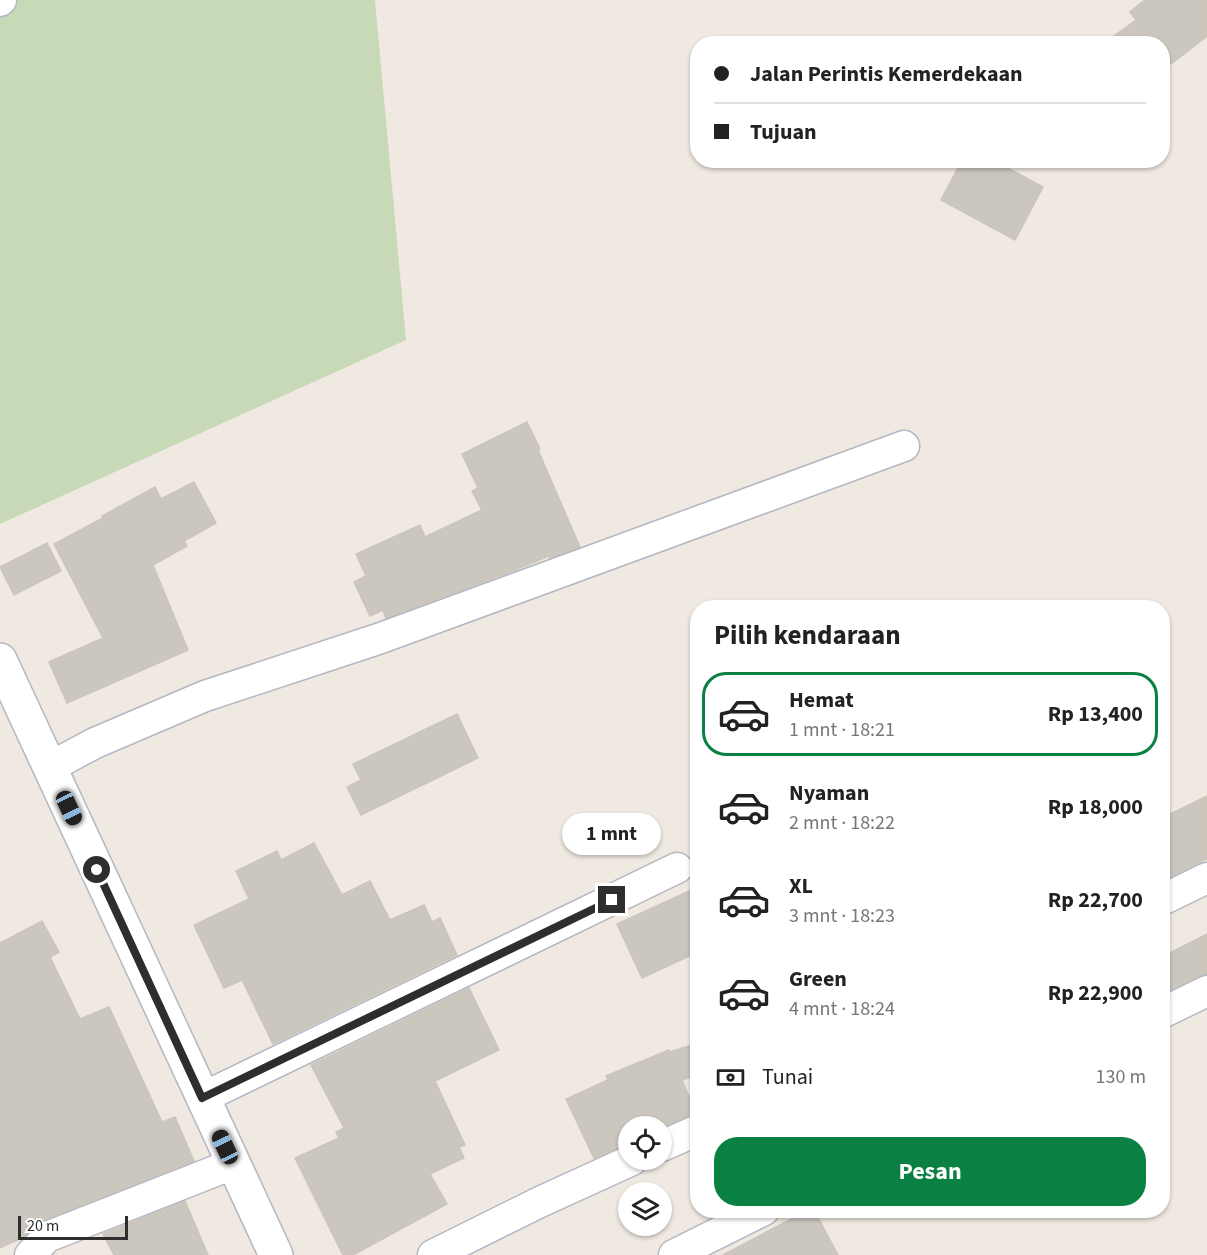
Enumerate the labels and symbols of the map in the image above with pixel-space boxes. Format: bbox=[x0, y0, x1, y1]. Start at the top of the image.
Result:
car bbox=[53, 788, 85, 828]
callout: 1 mnt bbox=[562, 813, 662, 855]
route start bbox=[83, 856, 110, 883]
route end bbox=[598, 886, 625, 913]
car bbox=[209, 1127, 241, 1167]
scale bar bbox=[18, 1213, 128, 1240]

